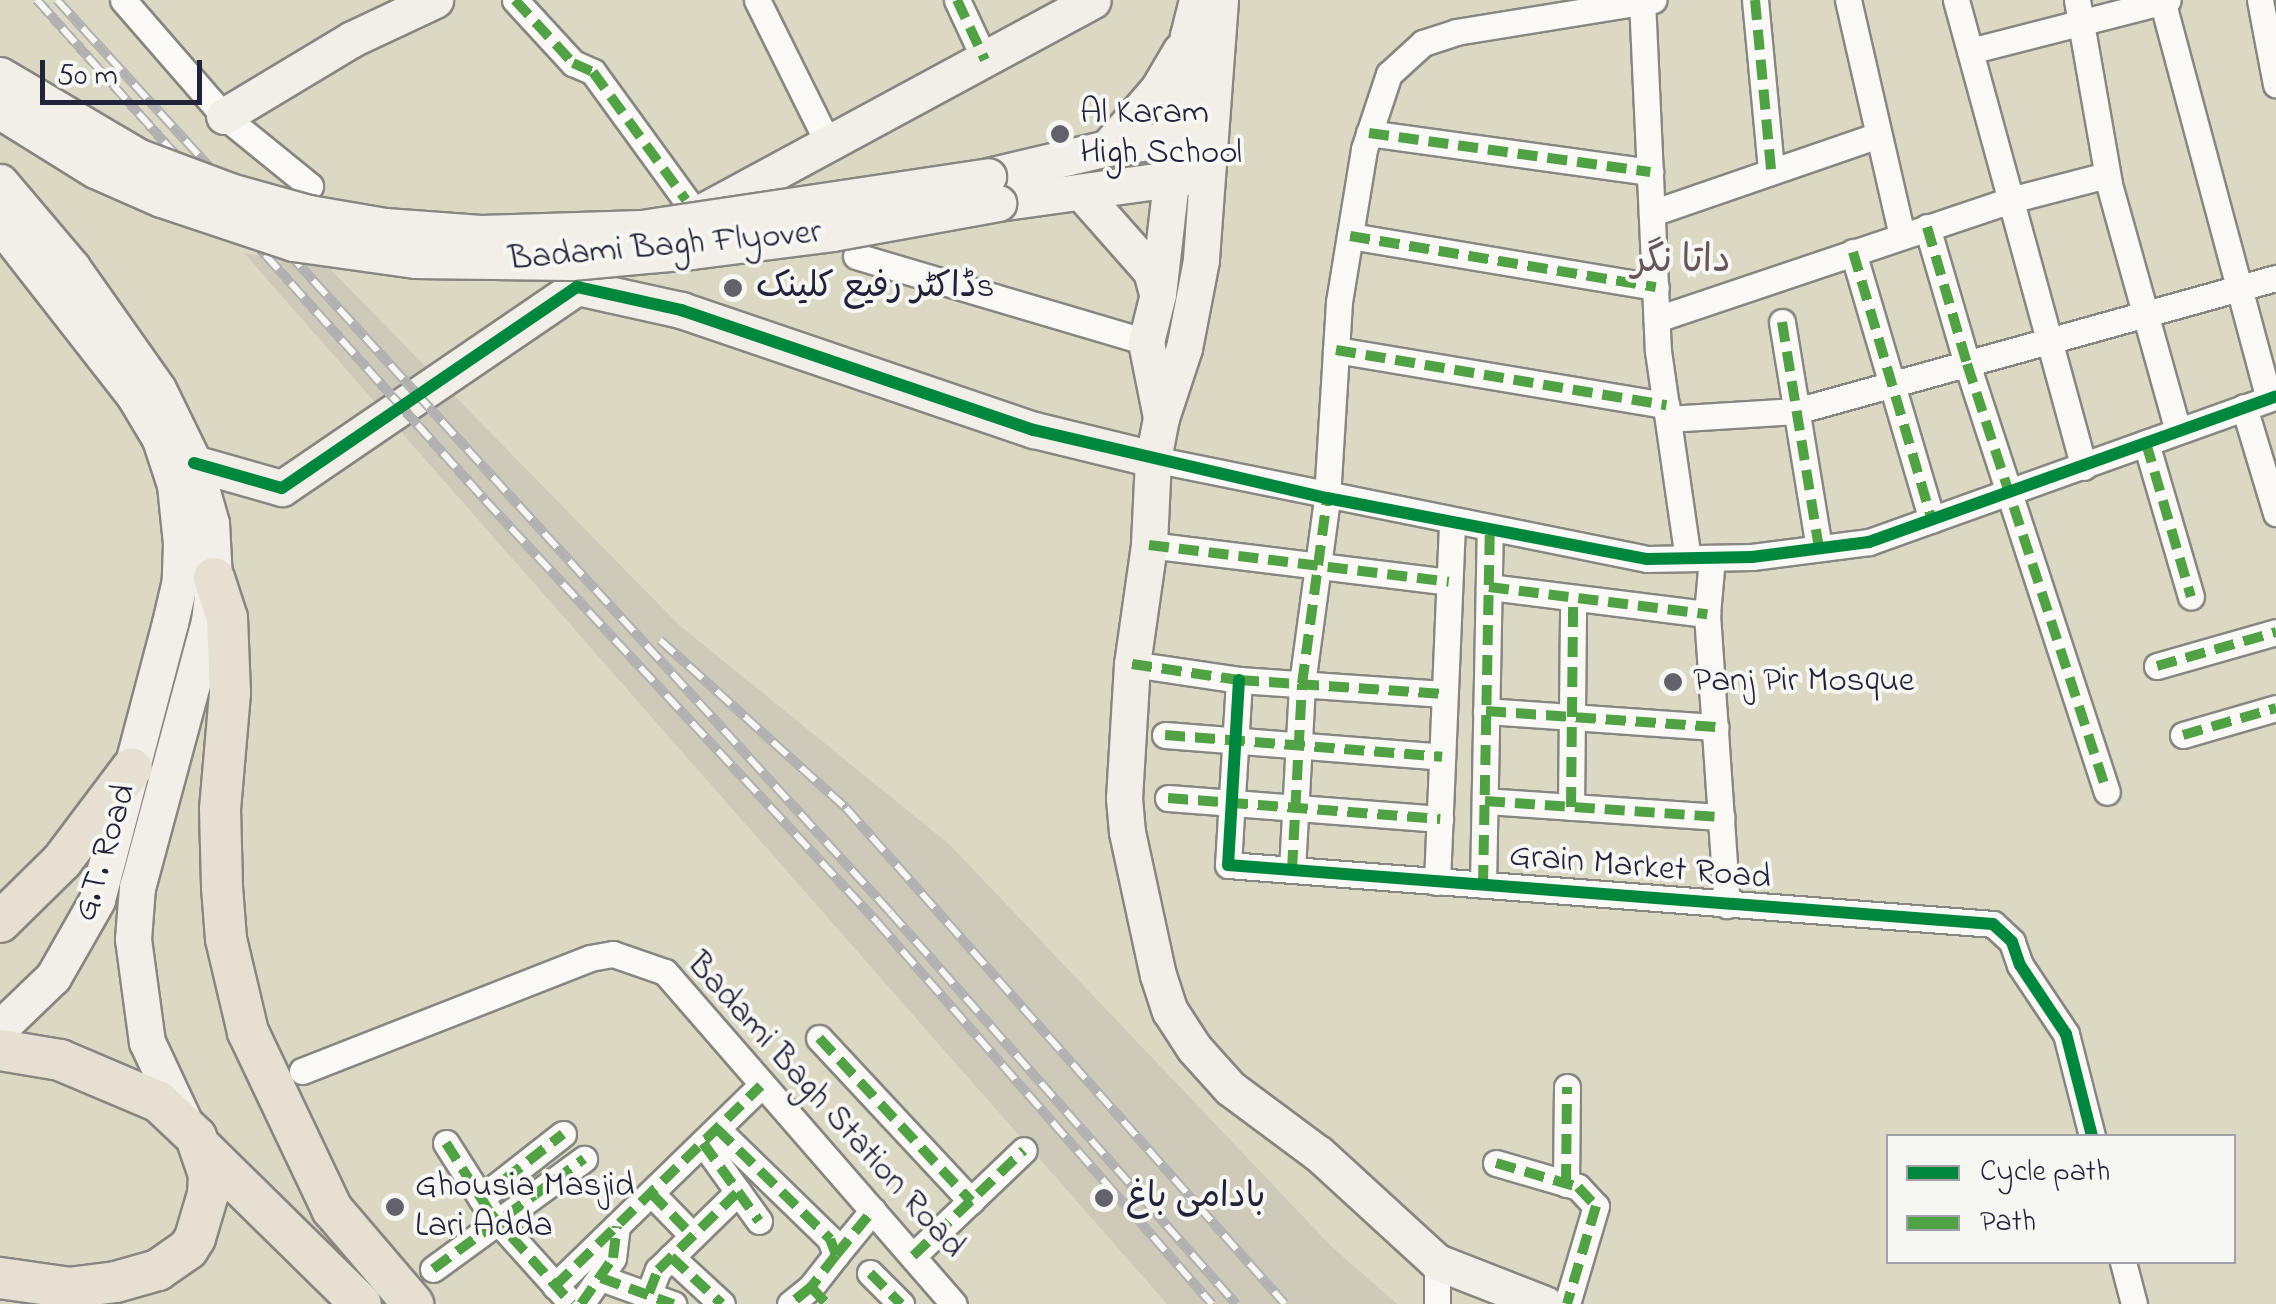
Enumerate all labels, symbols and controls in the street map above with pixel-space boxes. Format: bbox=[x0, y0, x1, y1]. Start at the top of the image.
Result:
scale bar bbox=[45, 40, 208, 102]
text: 50 m bbox=[57, 55, 118, 99]
place label: Al Karam High School bbox=[1080, 93, 1242, 175]
marker: Al Karam High School bbox=[1049, 123, 1071, 145]
street label: Badami Bagh Flyover bbox=[507, 212, 823, 282]
district label: داتا نگر bbox=[1631, 240, 1731, 286]
place label: ڈاکٹر رفیع کلینکs bbox=[756, 267, 994, 309]
marker: ڈاکٹر رفیع کلینکs bbox=[720, 275, 746, 301]
place label: Panj Pir Mosque bbox=[1693, 661, 1915, 703]
marker: Panj Pir Mosque bbox=[1662, 671, 1684, 693]
street label: G.T. Road bbox=[65, 779, 147, 927]
street label: Grain Market Road bbox=[1507, 836, 1773, 900]
street label: Badami Bagh Station Road bbox=[677, 944, 973, 1268]
legend bbox=[1886, 1134, 2236, 1264]
text: Cycle path bbox=[1980, 1151, 2110, 1195]
place label: Ghousia Masjid Lari Adda bbox=[415, 1166, 634, 1248]
place label: بادامی باغ bbox=[1126, 1177, 1265, 1219]
marker: بادامی باغ bbox=[1091, 1185, 1117, 1211]
marker: Ghousia Masjid Lari Adda bbox=[384, 1196, 406, 1218]
text: Path bbox=[1980, 1201, 2036, 1245]

